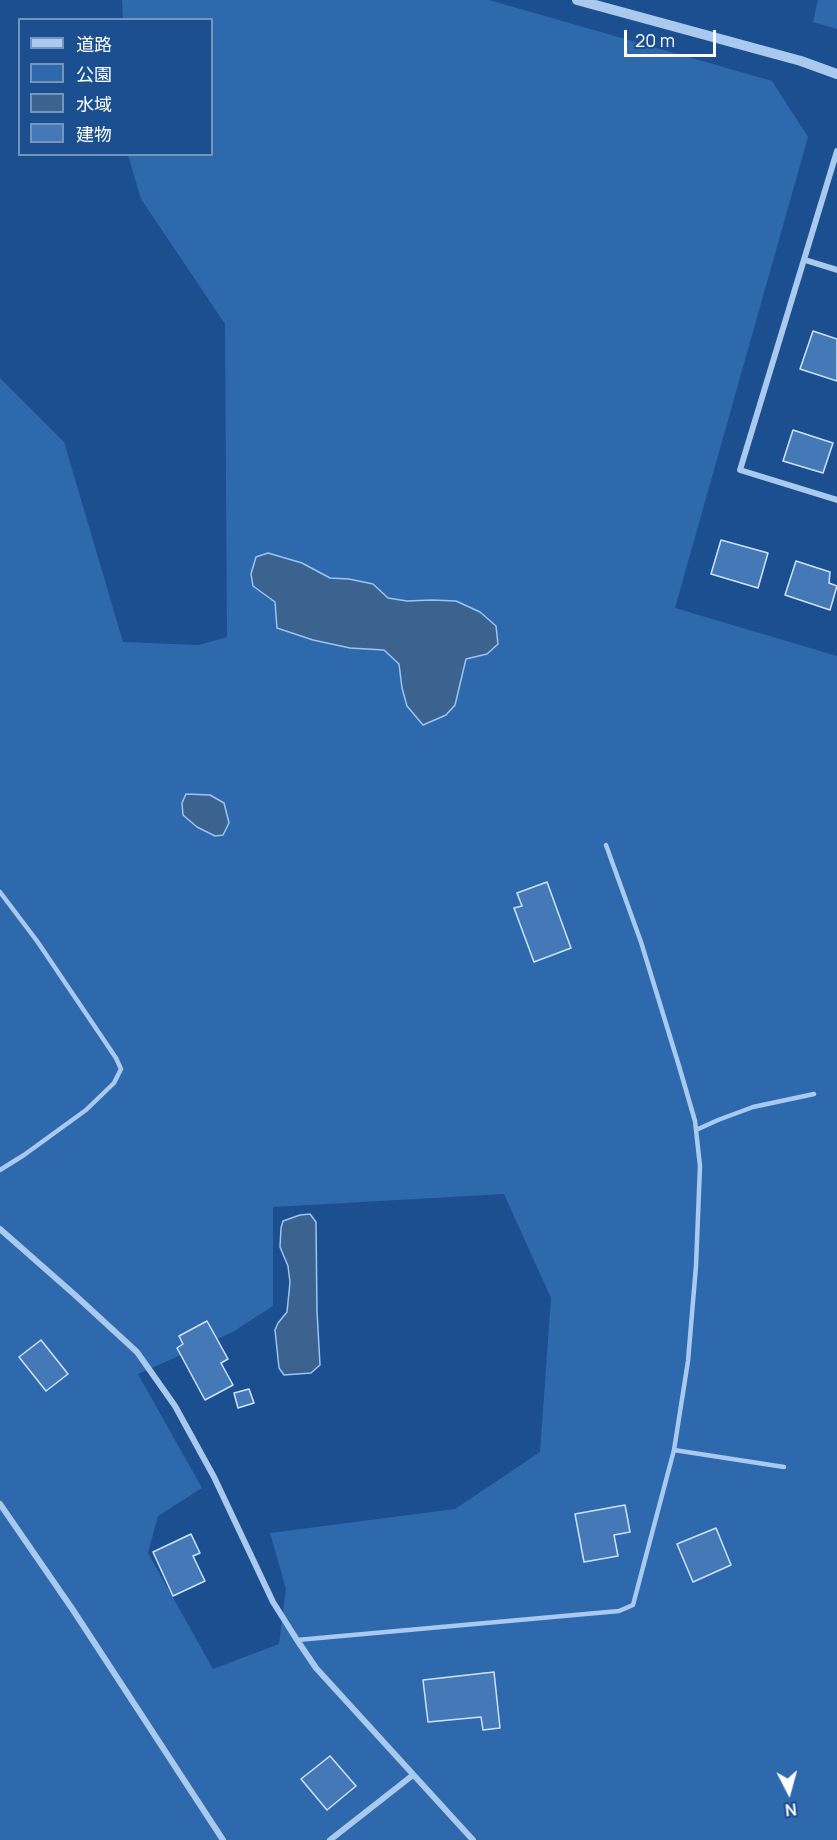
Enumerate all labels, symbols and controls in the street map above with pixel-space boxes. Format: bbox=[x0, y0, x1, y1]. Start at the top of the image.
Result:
legend bbox=[18, 18, 213, 156]
scale bar bbox=[627, 18, 718, 56]
text: 20 m bbox=[635, 28, 675, 52]
text: 道路 bbox=[76, 32, 112, 56]
text: 公園 bbox=[76, 62, 112, 86]
text: 水域 bbox=[76, 92, 112, 116]
text: 建物 bbox=[76, 122, 112, 146]
north arrow bbox=[759, 1762, 819, 1822]
text: N bbox=[784, 1798, 798, 1821]

